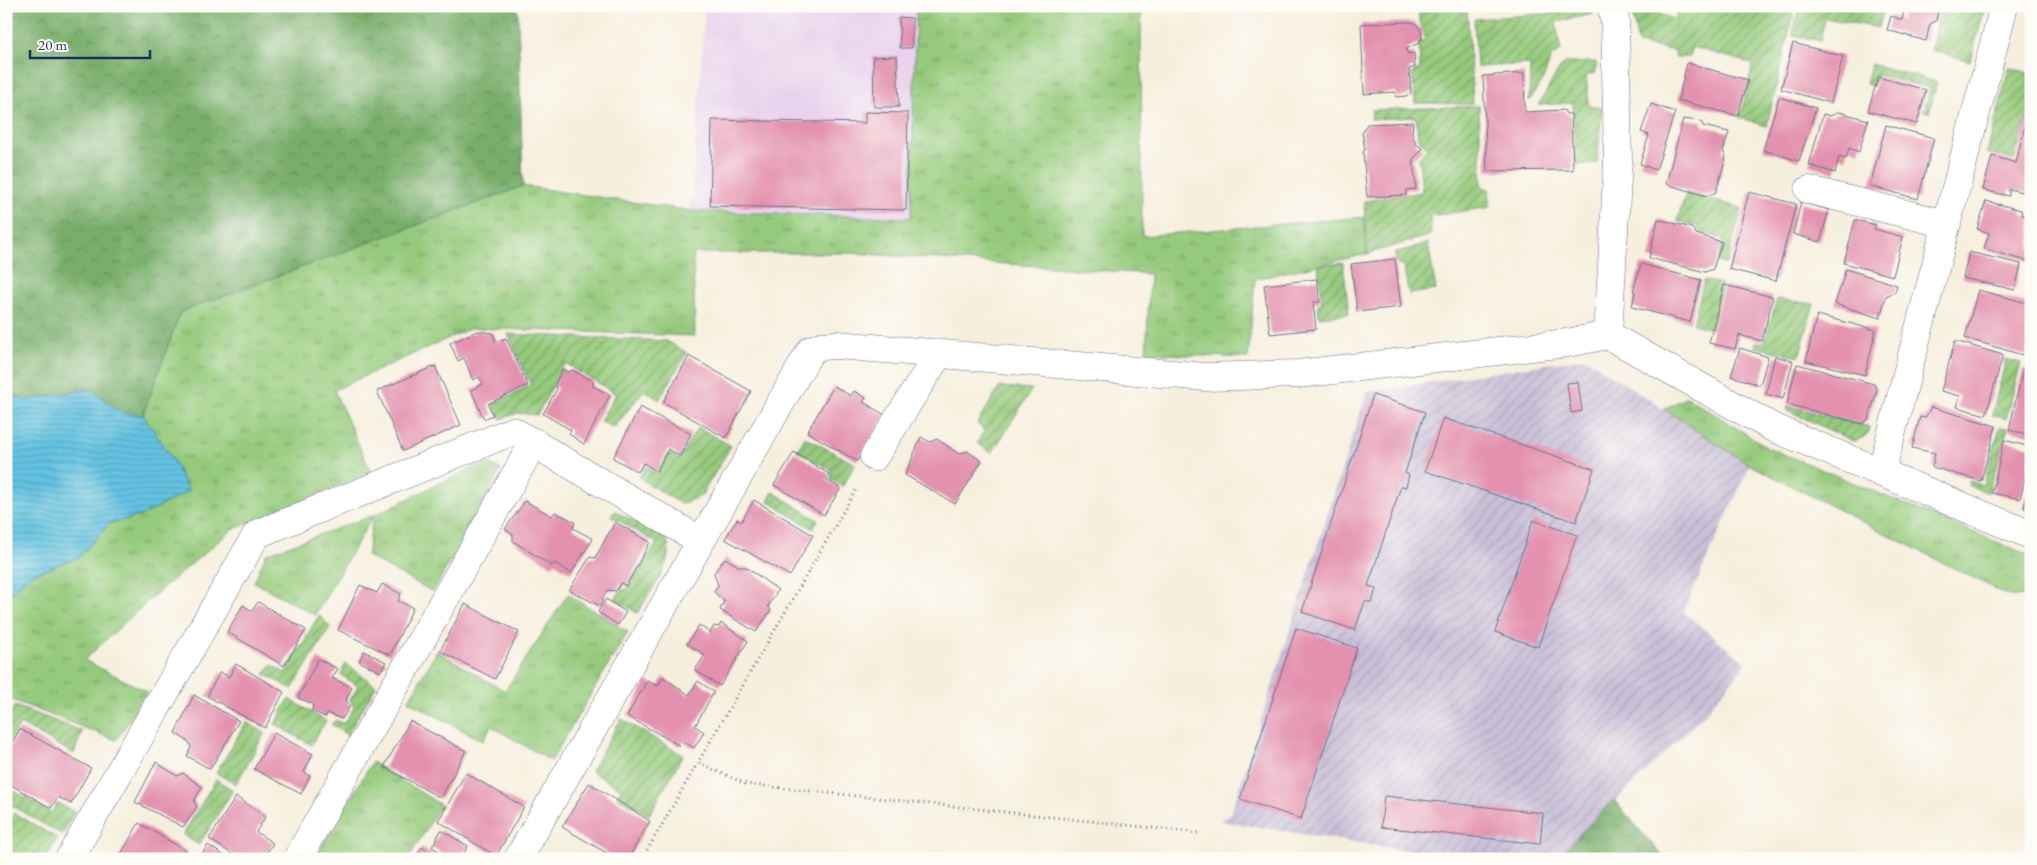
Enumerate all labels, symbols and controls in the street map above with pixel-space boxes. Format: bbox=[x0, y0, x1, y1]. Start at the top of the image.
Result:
scale bar bbox=[30, 28, 150, 60]
text: 20 m bbox=[38, 35, 67, 54]

